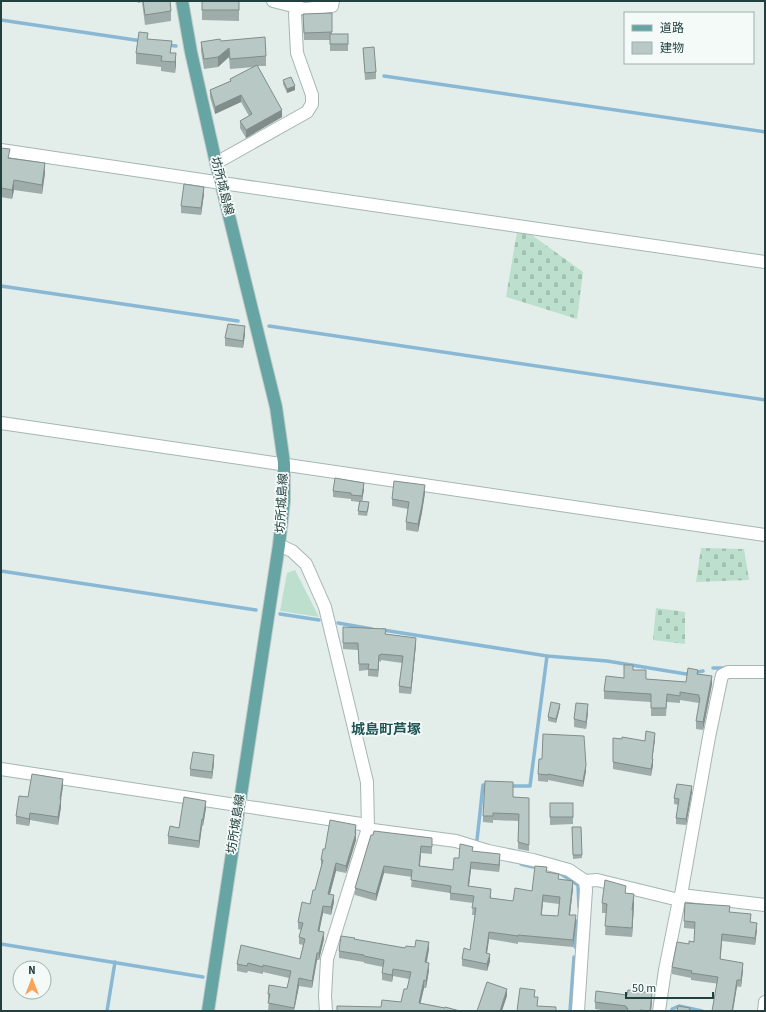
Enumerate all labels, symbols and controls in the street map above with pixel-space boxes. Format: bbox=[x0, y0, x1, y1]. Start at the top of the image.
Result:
legend bbox=[624, 12, 754, 64]
text: 道路 bbox=[660, 20, 684, 37]
text: 建物 bbox=[660, 40, 684, 57]
street label: 坊所城島線 bbox=[206, 155, 238, 217]
street label: 坊所城島線 bbox=[272, 473, 292, 533]
district label: 城島町芦塚 bbox=[351, 720, 421, 740]
street label: 坊所城島線 bbox=[223, 793, 249, 855]
north arrow bbox=[12, 960, 52, 1000]
text: N bbox=[28, 963, 36, 978]
scale bar bbox=[626, 974, 713, 1000]
text: 50 m bbox=[632, 980, 656, 997]

